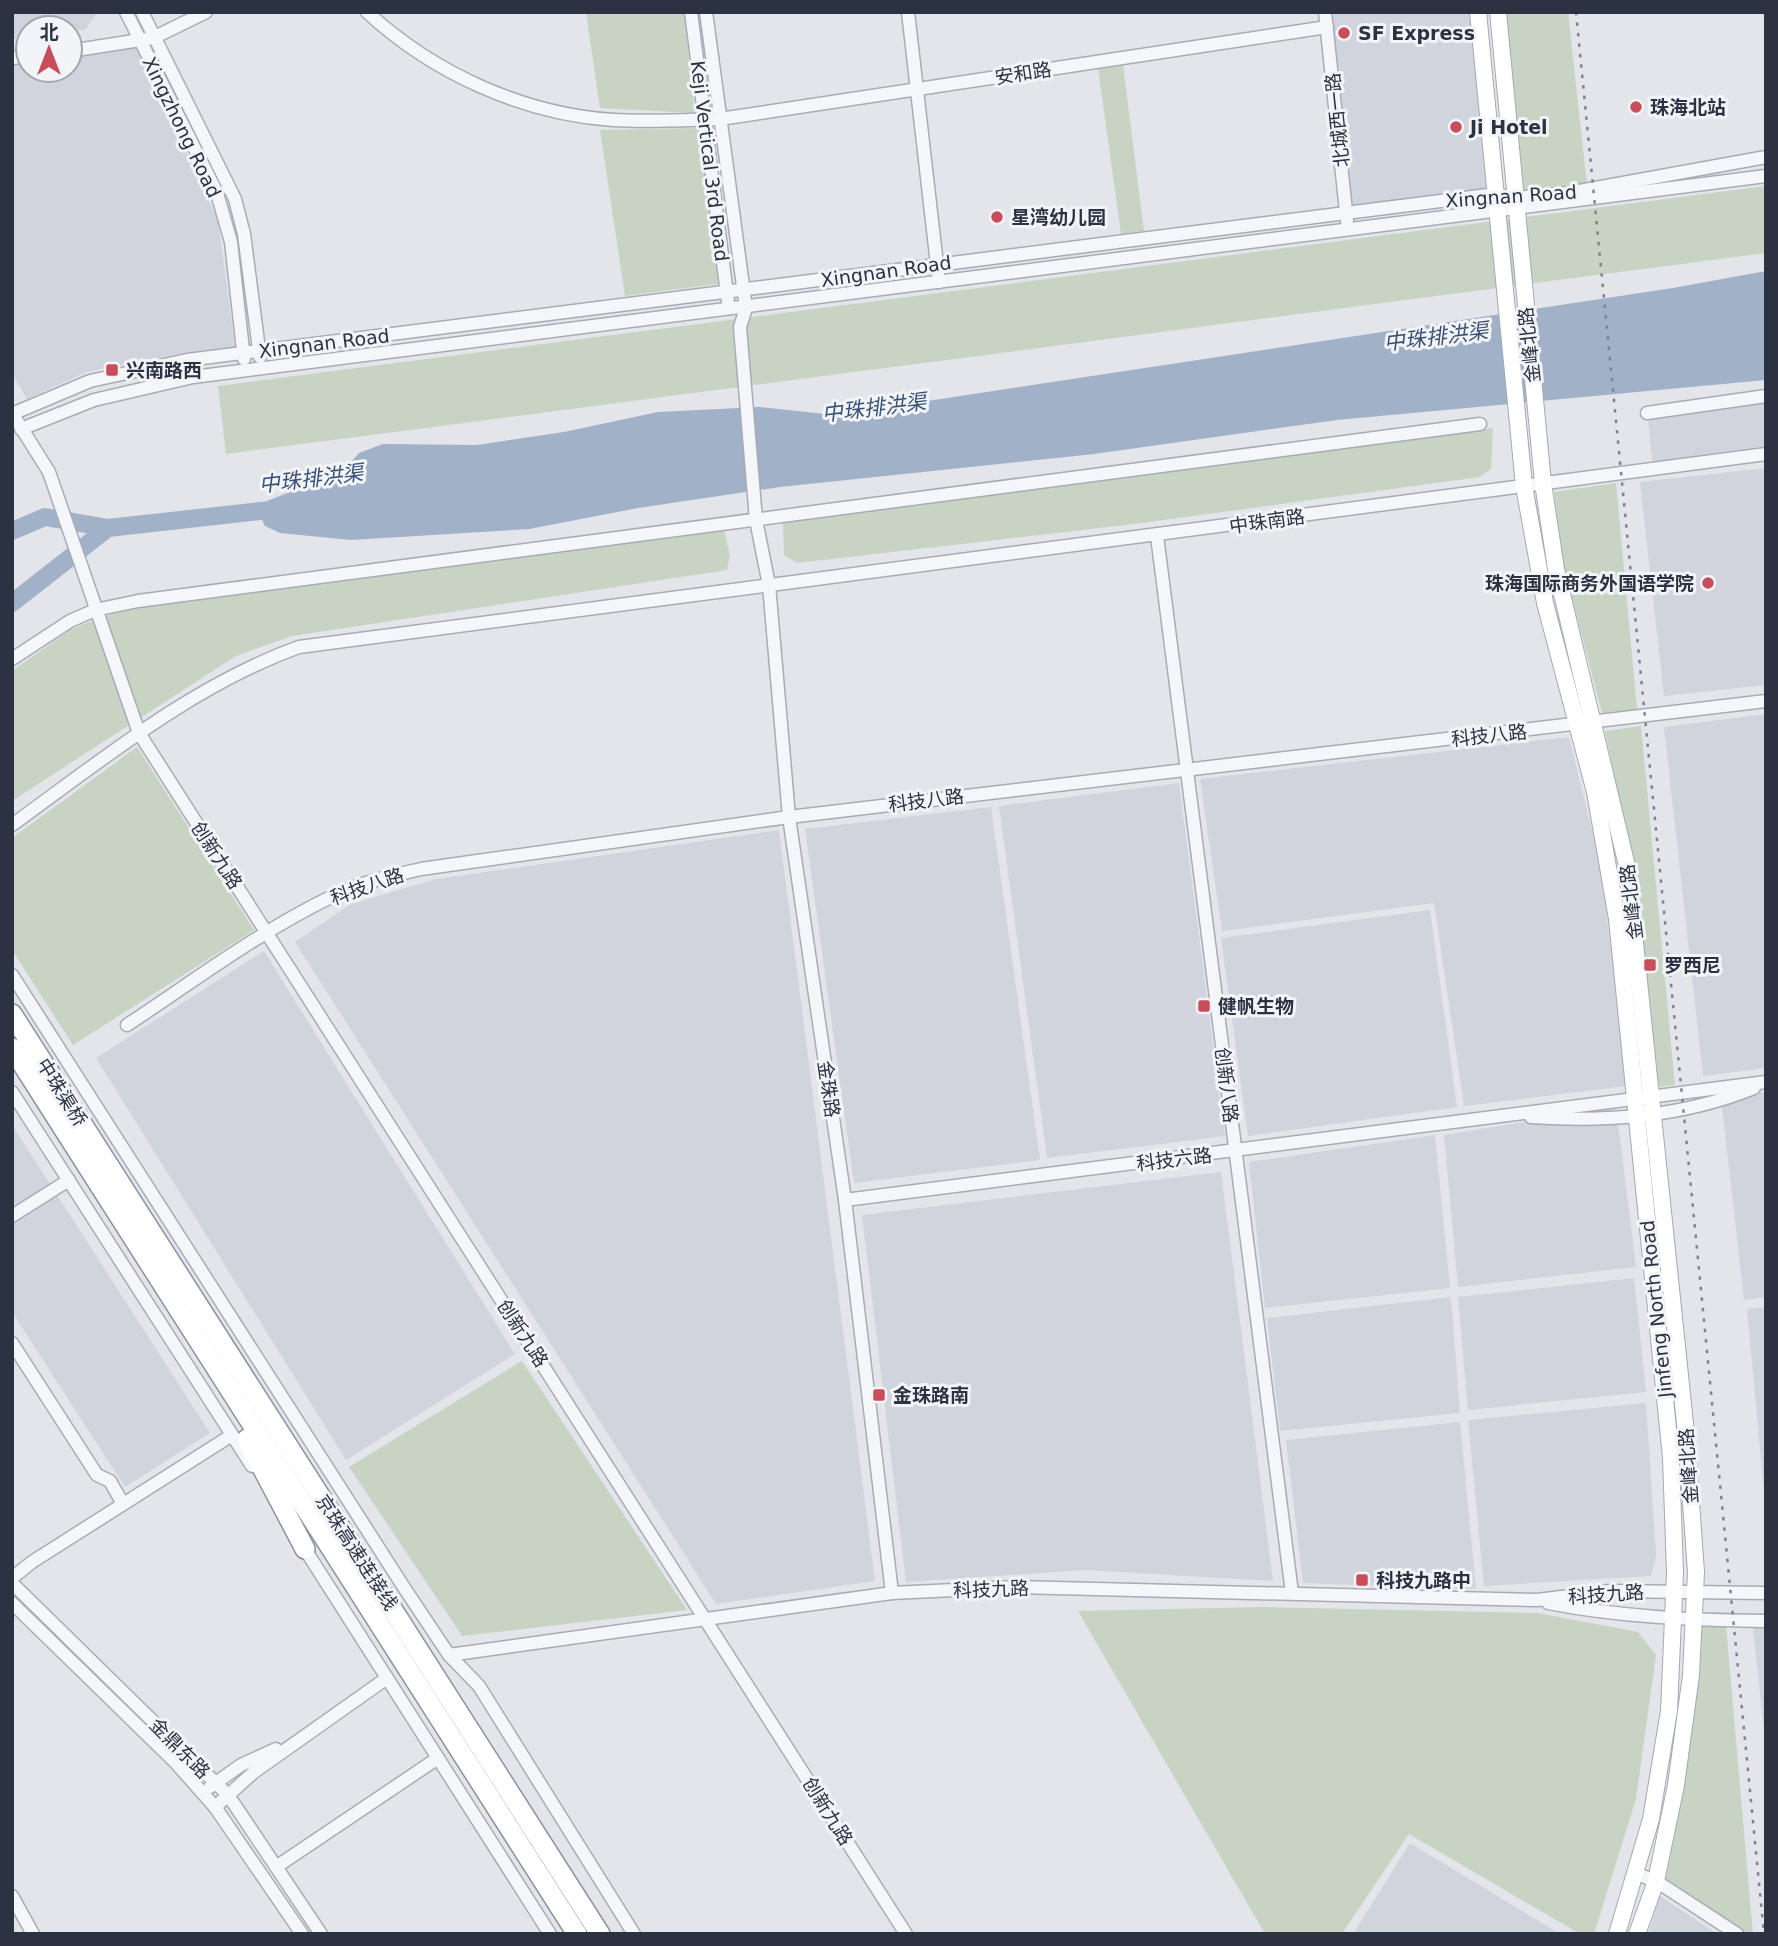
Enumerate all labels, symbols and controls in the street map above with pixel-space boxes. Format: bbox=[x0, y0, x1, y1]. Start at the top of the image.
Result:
north arrow bbox=[14, 14, 84, 84]
text: 北 bbox=[39, 21, 59, 43]
place label: SF Express bbox=[1358, 22, 1475, 44]
marker: SF Express bbox=[1336, 25, 1352, 41]
street label: Xingzhong Road bbox=[138, 53, 226, 201]
street label: 安和路 bbox=[993, 58, 1053, 88]
street label: Keji Vertical 3rd Road bbox=[687, 59, 733, 263]
street label: 北城西一路 bbox=[1321, 72, 1353, 168]
place label: 珠海北站 bbox=[1650, 96, 1726, 118]
marker: 珠海北站 bbox=[1628, 99, 1644, 115]
place label: Ji Hotel bbox=[1468, 116, 1548, 138]
marker: Ji Hotel bbox=[1448, 119, 1464, 135]
street label: Xingnan Road bbox=[1444, 180, 1578, 212]
place label: 星湾幼儿园 bbox=[1011, 206, 1106, 228]
marker: 星湾幼儿园 bbox=[989, 209, 1005, 225]
street label: Xingnan Road bbox=[819, 251, 953, 291]
street label: 金峰北路 bbox=[1514, 306, 1544, 384]
water label: 中珠排洪渠 bbox=[1382, 318, 1493, 355]
street label: Xingnan Road bbox=[257, 324, 391, 362]
place label: 兴南路西 bbox=[126, 359, 202, 381]
marker: 兴南路西 bbox=[104, 362, 120, 378]
water label: 中珠排洪渠 bbox=[820, 389, 931, 426]
water label: 中珠排洪渠 bbox=[257, 460, 368, 497]
street label: 中珠南路 bbox=[1228, 505, 1306, 537]
place label: 珠海国际商务外国语学院 bbox=[1485, 572, 1694, 594]
marker: 珠海国际商务外国语学院 bbox=[1700, 575, 1716, 591]
street label: 科技八路 bbox=[1450, 720, 1528, 750]
street label: 科技八路 bbox=[887, 784, 965, 816]
street label: 创新九路 bbox=[187, 817, 247, 893]
street label: 科技八路 bbox=[327, 863, 407, 909]
street label: 金峰北路 bbox=[1615, 863, 1647, 941]
place label: 罗西尼 bbox=[1664, 954, 1721, 976]
marker: 罗西尼 bbox=[1642, 957, 1658, 973]
place label: 健帆生物 bbox=[1218, 995, 1294, 1017]
marker: 健帆生物 bbox=[1196, 998, 1212, 1014]
street label: 创新八路 bbox=[1211, 1046, 1243, 1124]
street label: 中珠渠桥 bbox=[33, 1054, 91, 1130]
street label: 金珠路 bbox=[814, 1059, 844, 1119]
street label: 科技六路 bbox=[1135, 1143, 1213, 1175]
street label: Jinfeng North Road bbox=[1636, 1219, 1676, 1400]
street label: 创新九路 bbox=[493, 1295, 553, 1371]
place label: 金珠路南 bbox=[893, 1384, 969, 1406]
marker: 金珠路南 bbox=[871, 1387, 887, 1403]
street label: 金峰北路 bbox=[1674, 1427, 1702, 1505]
street label: 京珠高速连接线 bbox=[312, 1490, 402, 1614]
place label: 科技九路中 bbox=[1376, 1569, 1471, 1591]
marker: 科技九路中 bbox=[1354, 1572, 1370, 1588]
street label: 科技九路 bbox=[953, 1577, 1029, 1601]
street label: 科技九路 bbox=[1567, 1580, 1645, 1608]
street label: 金鼎东路 bbox=[145, 1713, 215, 1783]
street label: 创新九路 bbox=[799, 1773, 857, 1849]

